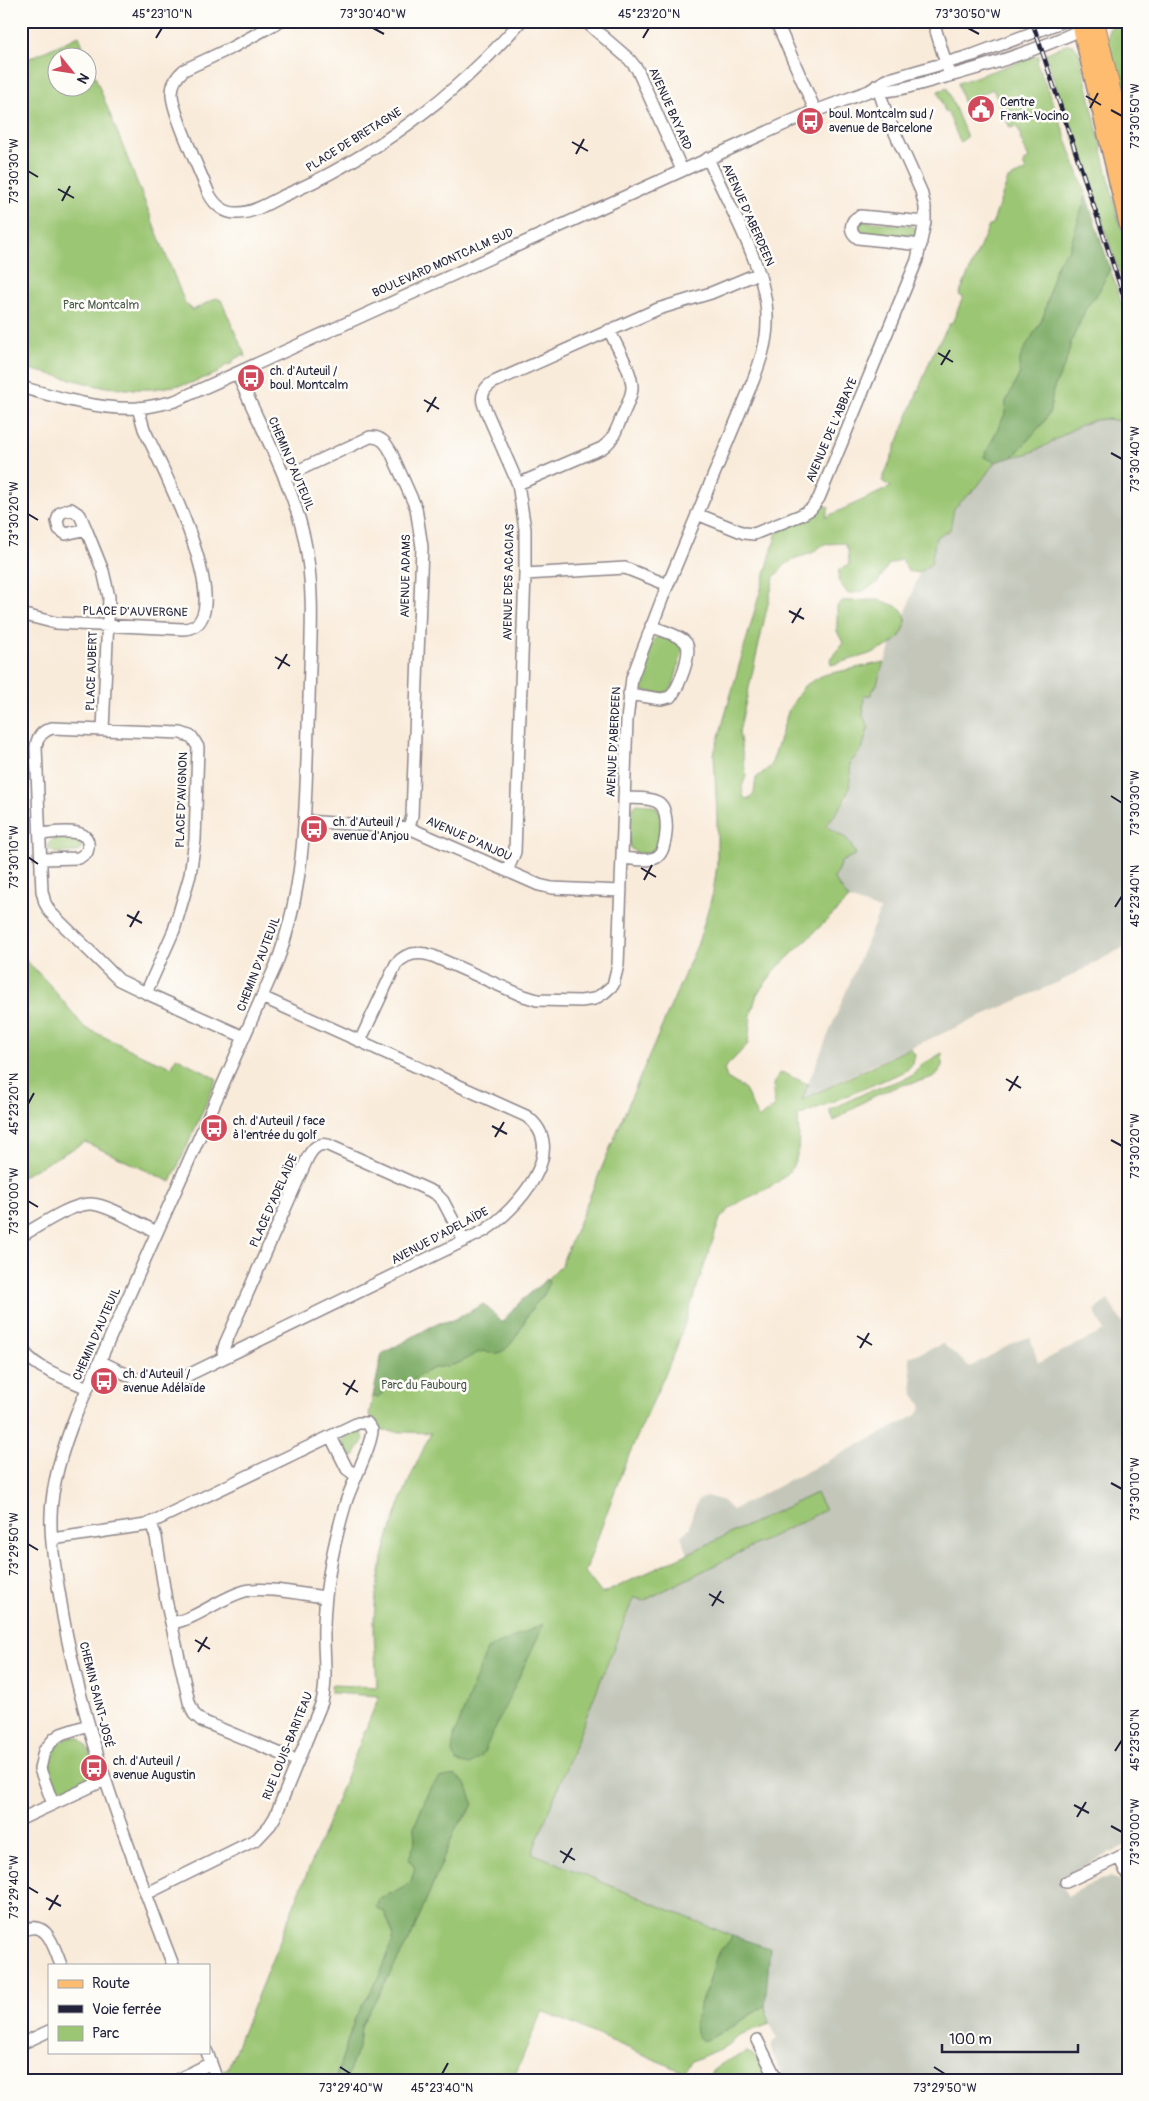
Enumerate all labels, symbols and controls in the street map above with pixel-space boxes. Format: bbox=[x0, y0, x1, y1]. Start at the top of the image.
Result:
text: 45°23'10"N bbox=[132, 7, 192, 22]
text: 73°30'40"W bbox=[340, 7, 406, 22]
text: 45°23'20"N bbox=[618, 7, 680, 22]
text: 73°30'50"W bbox=[935, 7, 1001, 22]
north arrow bbox=[48, 48, 98, 98]
street label: AVENUE BAYARD bbox=[645, 65, 695, 153]
text: N bbox=[73, 70, 93, 87]
text: 73°30'50"W bbox=[1128, 83, 1143, 149]
public building icon: Centre Frank-Vocino bbox=[966, 94, 996, 124]
place label: Centre Frank-Vocino bbox=[1000, 95, 1069, 124]
street label: PLACE DE BRETAGNE bbox=[303, 104, 405, 176]
bus stop icon: boul. Montcalm sud / avenue de Barcelone bbox=[795, 106, 825, 136]
place label: boul. Montcalm sud / avenue de Barcelone bbox=[829, 107, 934, 136]
text: 73°30'30"W bbox=[7, 138, 22, 204]
street label: AVENUE D'ABERDEEN bbox=[719, 161, 777, 269]
street label: BOULEVARD MONTCALM SUD bbox=[370, 225, 516, 301]
park label: Parc Montcalm bbox=[63, 298, 140, 313]
bus stop icon: ch. d'Auteuil / boul. Montcalm bbox=[236, 363, 266, 393]
place label: ch. d'Auteuil / boul. Montcalm bbox=[270, 364, 348, 393]
street label: AVENUE DE L'ABBAYE bbox=[803, 375, 861, 485]
street label: CHEMIN D'AUTEUIL bbox=[264, 415, 318, 513]
text: 73°30'40"W bbox=[1128, 426, 1143, 492]
text: 73°30'20"W bbox=[7, 481, 22, 547]
street label: AVENUE DES ACACIAS bbox=[500, 524, 518, 640]
street label: AVENUE ADAMS bbox=[398, 534, 414, 618]
street label: PLACE D'AUVERGNE bbox=[82, 604, 188, 620]
street label: PLACE AUBERT bbox=[83, 631, 101, 711]
street label: AVENUE D'ABERDEEN bbox=[604, 686, 624, 798]
street label: PLACE D'AVIGNON bbox=[173, 752, 191, 848]
text: 73°30'30"W bbox=[1128, 770, 1143, 836]
street label: AVENUE D'ANJOU bbox=[424, 813, 514, 865]
bus stop icon: ch. d'Auteuil / avenue d'Anjou bbox=[299, 814, 329, 844]
place label: ch. d'Auteuil / avenue d'Anjou bbox=[333, 815, 409, 844]
text: 73°30'10"W bbox=[7, 825, 22, 889]
text: 45°23'40"N bbox=[1128, 865, 1143, 927]
street label: CHEMIN D'AUTEUIL bbox=[234, 914, 284, 1014]
text: 45°23'20"N bbox=[7, 1073, 22, 1135]
bus stop icon: ch. d'Auteuil / face à l'entrée du golf bbox=[199, 1113, 229, 1143]
text: 73°30'20"W bbox=[1128, 1113, 1143, 1179]
place label: ch. d'Auteuil / face à l'entrée du golf bbox=[233, 1114, 325, 1143]
street label: PLACE D'ADELAÏDE bbox=[246, 1152, 301, 1250]
text: 73°30'00"W bbox=[7, 1167, 22, 1235]
street label: AVENUE D'ADELAÏDE bbox=[388, 1203, 491, 1268]
street label: CHEMIN D'AUTEUIL bbox=[70, 1285, 124, 1383]
bus stop icon: ch. d'Auteuil / avenue Adélaïde bbox=[89, 1366, 119, 1396]
place label: ch. d'Auteuil / avenue Adélaïde bbox=[123, 1367, 205, 1396]
park label: Parc du Faubourg bbox=[381, 1378, 467, 1393]
text: 73°30'10"W bbox=[1128, 1457, 1143, 1521]
text: 73°29'50"W bbox=[7, 1512, 22, 1576]
street label: CHEMIN SAINT-JOSÉ bbox=[76, 1640, 117, 1750]
street label: RUE LOUIS-BARITEAU bbox=[259, 1690, 317, 1802]
text: 45°23'50"N bbox=[1128, 1709, 1143, 1771]
bus stop icon: ch. d'Auteuil / avenue Augustin bbox=[79, 1753, 109, 1783]
place label: ch. d'Auteuil / avenue Augustin bbox=[113, 1754, 196, 1783]
text: 73°30'00"W bbox=[1128, 1798, 1143, 1866]
text: 73°29'40"W bbox=[7, 1855, 22, 1919]
legend bbox=[48, 1964, 210, 2054]
text: Route bbox=[92, 1974, 130, 1993]
text: Voie ferrée bbox=[92, 2000, 162, 2019]
scale bar bbox=[942, 2021, 1078, 2053]
text: Parc bbox=[92, 2024, 120, 2043]
text: 100 m bbox=[949, 2030, 992, 2049]
text: 73°29'40"W bbox=[319, 2081, 383, 2096]
text: 45°23'40"N bbox=[411, 2081, 473, 2096]
text: 73°29'50"W bbox=[913, 2081, 977, 2096]

